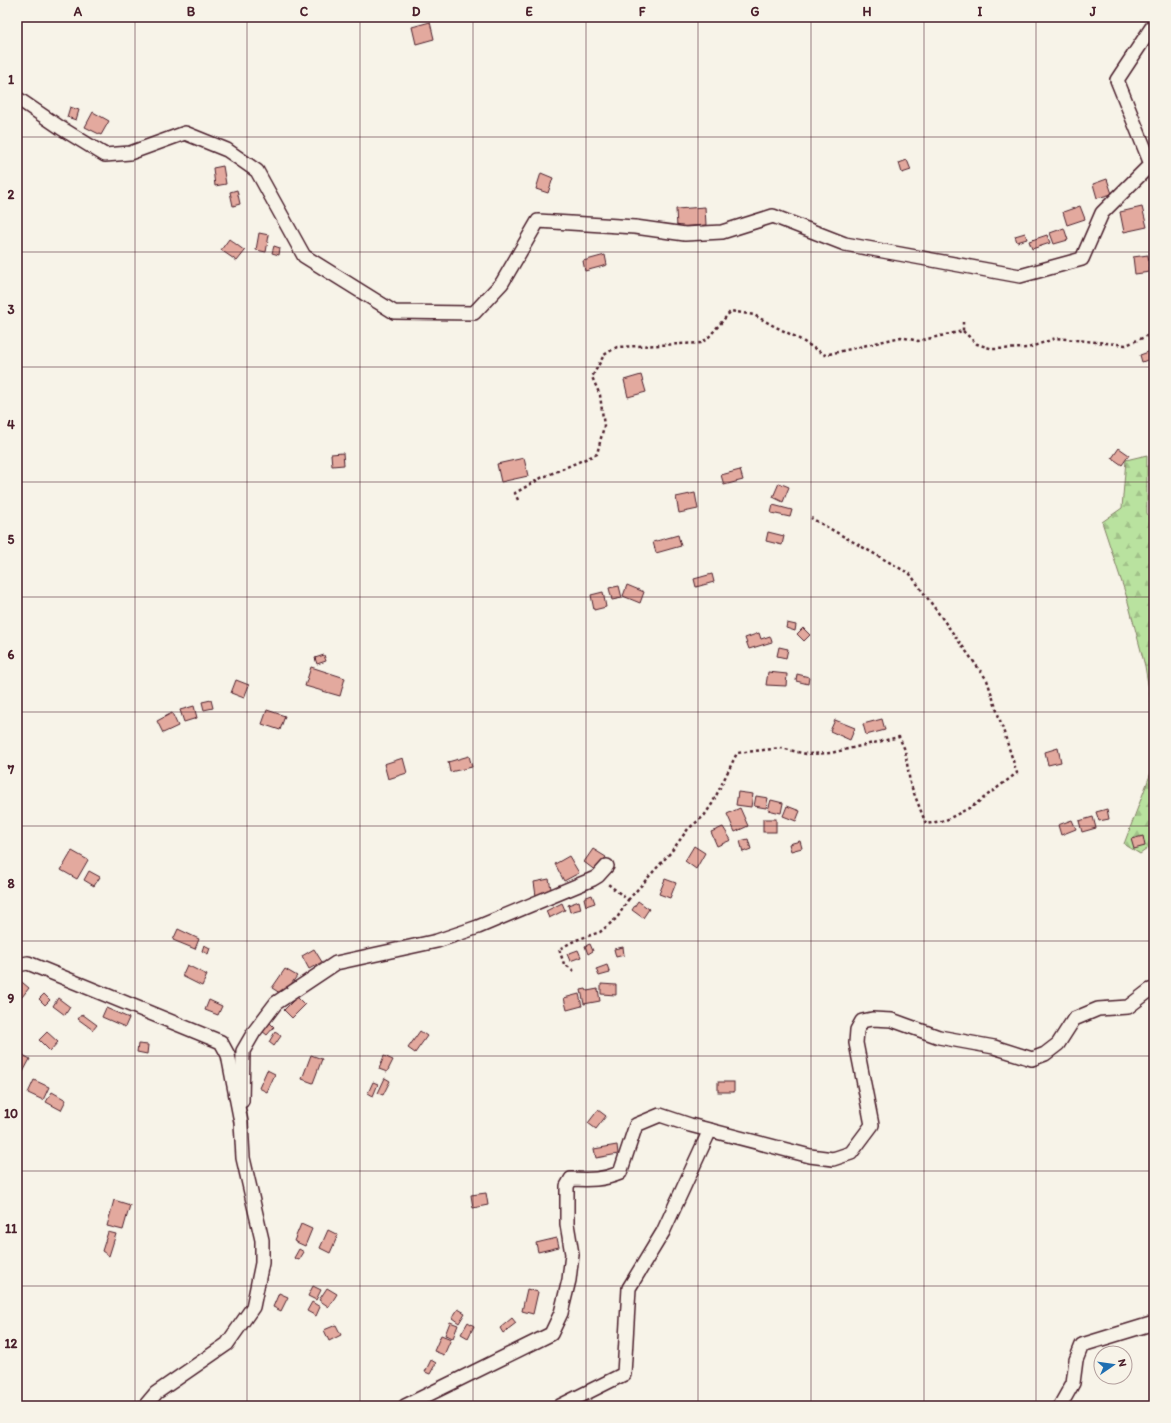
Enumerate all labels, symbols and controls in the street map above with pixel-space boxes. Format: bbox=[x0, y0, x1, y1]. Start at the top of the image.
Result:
text: A bbox=[73, 4, 83, 19]
text: B bbox=[187, 4, 196, 19]
text: C bbox=[300, 4, 309, 19]
text: D bbox=[412, 4, 421, 19]
text: E bbox=[525, 4, 533, 19]
text: F bbox=[639, 4, 646, 19]
text: G bbox=[751, 4, 760, 19]
text: H bbox=[863, 4, 872, 19]
text: I bbox=[978, 4, 983, 19]
text: J bbox=[1089, 4, 1097, 19]
text: 1 bbox=[8, 72, 14, 87]
text: 2 bbox=[8, 187, 15, 202]
text: 3 bbox=[7, 302, 15, 317]
text: 4 bbox=[7, 417, 15, 432]
text: 5 bbox=[8, 532, 15, 547]
text: 6 bbox=[8, 647, 15, 662]
text: 7 bbox=[7, 762, 15, 777]
text: 8 bbox=[7, 876, 15, 891]
text: 9 bbox=[8, 991, 15, 1006]
text: 10 bbox=[4, 1106, 18, 1121]
text: 11 bbox=[5, 1221, 17, 1236]
text: 12 bbox=[5, 1336, 18, 1351]
north arrow bbox=[1093, 1345, 1133, 1385]
text: N bbox=[1115, 1358, 1129, 1368]

